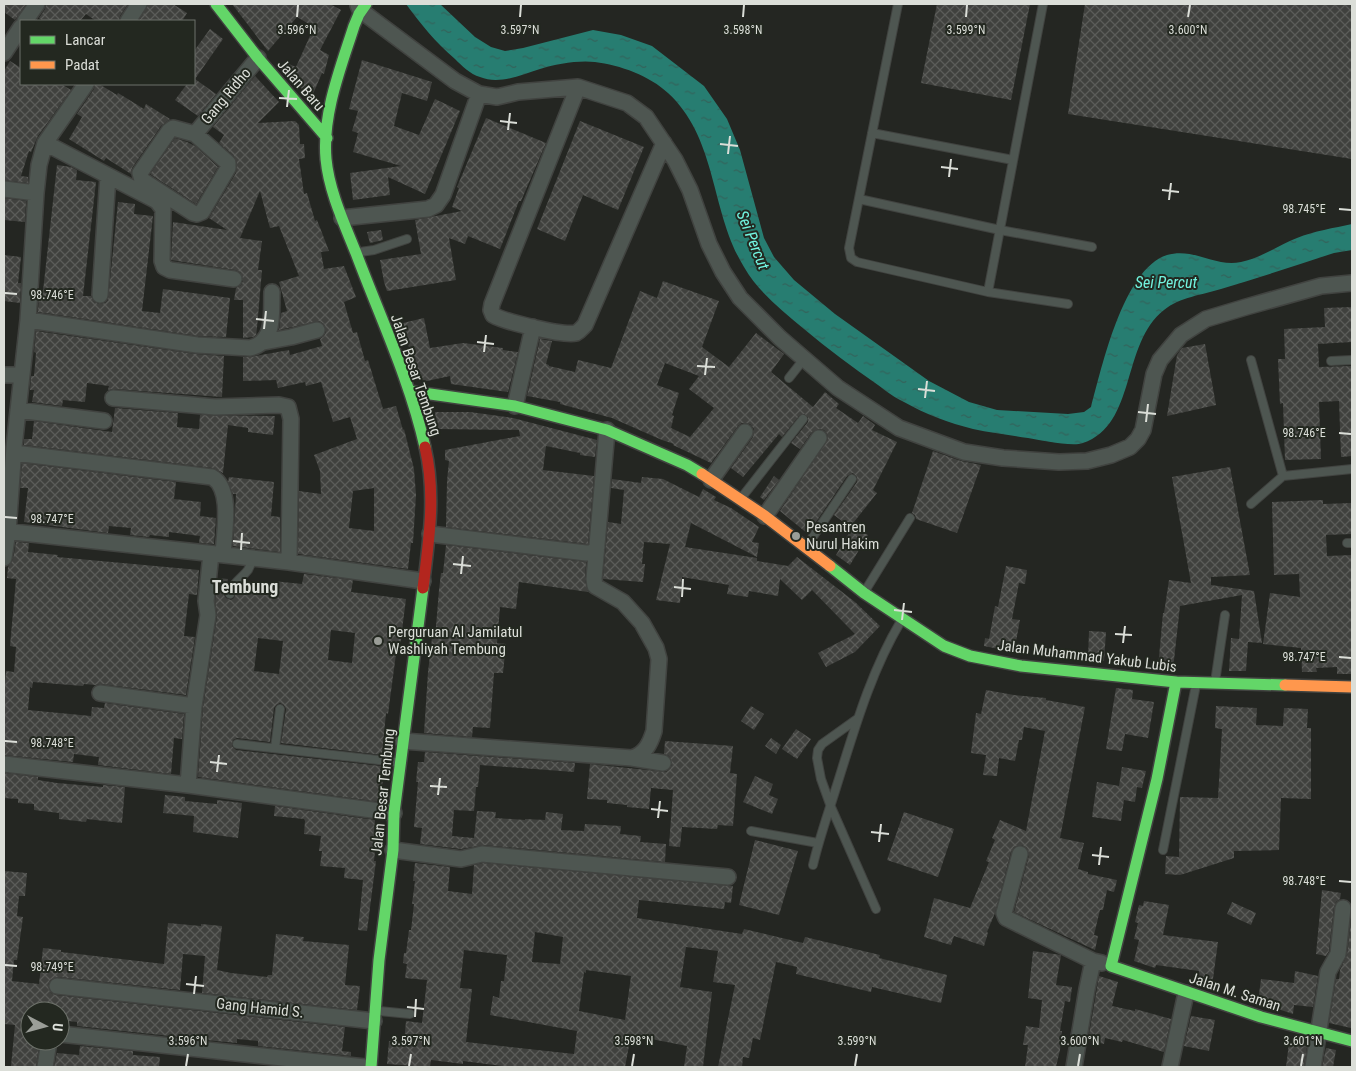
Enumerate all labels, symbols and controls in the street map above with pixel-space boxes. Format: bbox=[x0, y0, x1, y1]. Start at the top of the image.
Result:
legend bbox=[20, 20, 195, 85]
text: 3.596°N bbox=[278, 23, 316, 37]
text: 3.597°N bbox=[501, 23, 539, 37]
text: 3.598°N bbox=[724, 23, 762, 37]
text: 3.599°N bbox=[947, 23, 985, 37]
text: 3.600°N bbox=[1169, 23, 1207, 37]
text: Lancar bbox=[65, 31, 106, 49]
street label: Jalan Baru bbox=[274, 55, 328, 115]
text: Padat bbox=[65, 56, 99, 74]
street label: Gang Ridho bbox=[197, 64, 255, 128]
text: 98.745°E bbox=[1282, 202, 1326, 216]
water label: Sei Percut bbox=[733, 208, 774, 273]
water label: Sei Percut bbox=[1135, 273, 1197, 292]
text: 98.746°E bbox=[30, 288, 74, 302]
street label: Jalan Besar Tembung bbox=[387, 312, 445, 438]
text: 98.746°E bbox=[1282, 426, 1326, 440]
text: 98.747°E bbox=[30, 512, 74, 526]
place label: Pesantren Nurul Hakim bbox=[806, 518, 879, 553]
marker: Pesantren Nurul Hakim bbox=[790, 530, 802, 542]
district label: Tembung bbox=[212, 576, 278, 597]
place label: Perguruan Al Jamilatul Washliyah Tembung bbox=[388, 623, 523, 658]
marker: Perguruan Al Jamilatul Washliyah Tembung bbox=[372, 635, 384, 647]
street label: Jalan Muhammad Yakub Lubis bbox=[996, 636, 1178, 676]
text: 98.747°E bbox=[1282, 650, 1326, 664]
street label: Jalan Besar Tembung bbox=[367, 728, 399, 856]
text: 98.748°E bbox=[30, 736, 74, 750]
text: 98.748°E bbox=[1282, 874, 1326, 888]
text: 98.749°E bbox=[30, 960, 74, 974]
street label: Jalan M. Saman bbox=[1187, 969, 1283, 1015]
street label: Gang Hamid S. bbox=[215, 994, 305, 1022]
north arrow bbox=[20, 1001, 70, 1051]
text: U bbox=[50, 1023, 66, 1032]
text: 3.596°N bbox=[169, 1034, 207, 1048]
text: 3.597°N bbox=[392, 1034, 430, 1048]
text: 3.598°N bbox=[615, 1034, 653, 1048]
text: 3.599°N bbox=[838, 1034, 876, 1048]
text: 3.600°N bbox=[1061, 1034, 1099, 1048]
text: 3.601°N bbox=[1284, 1034, 1322, 1048]

